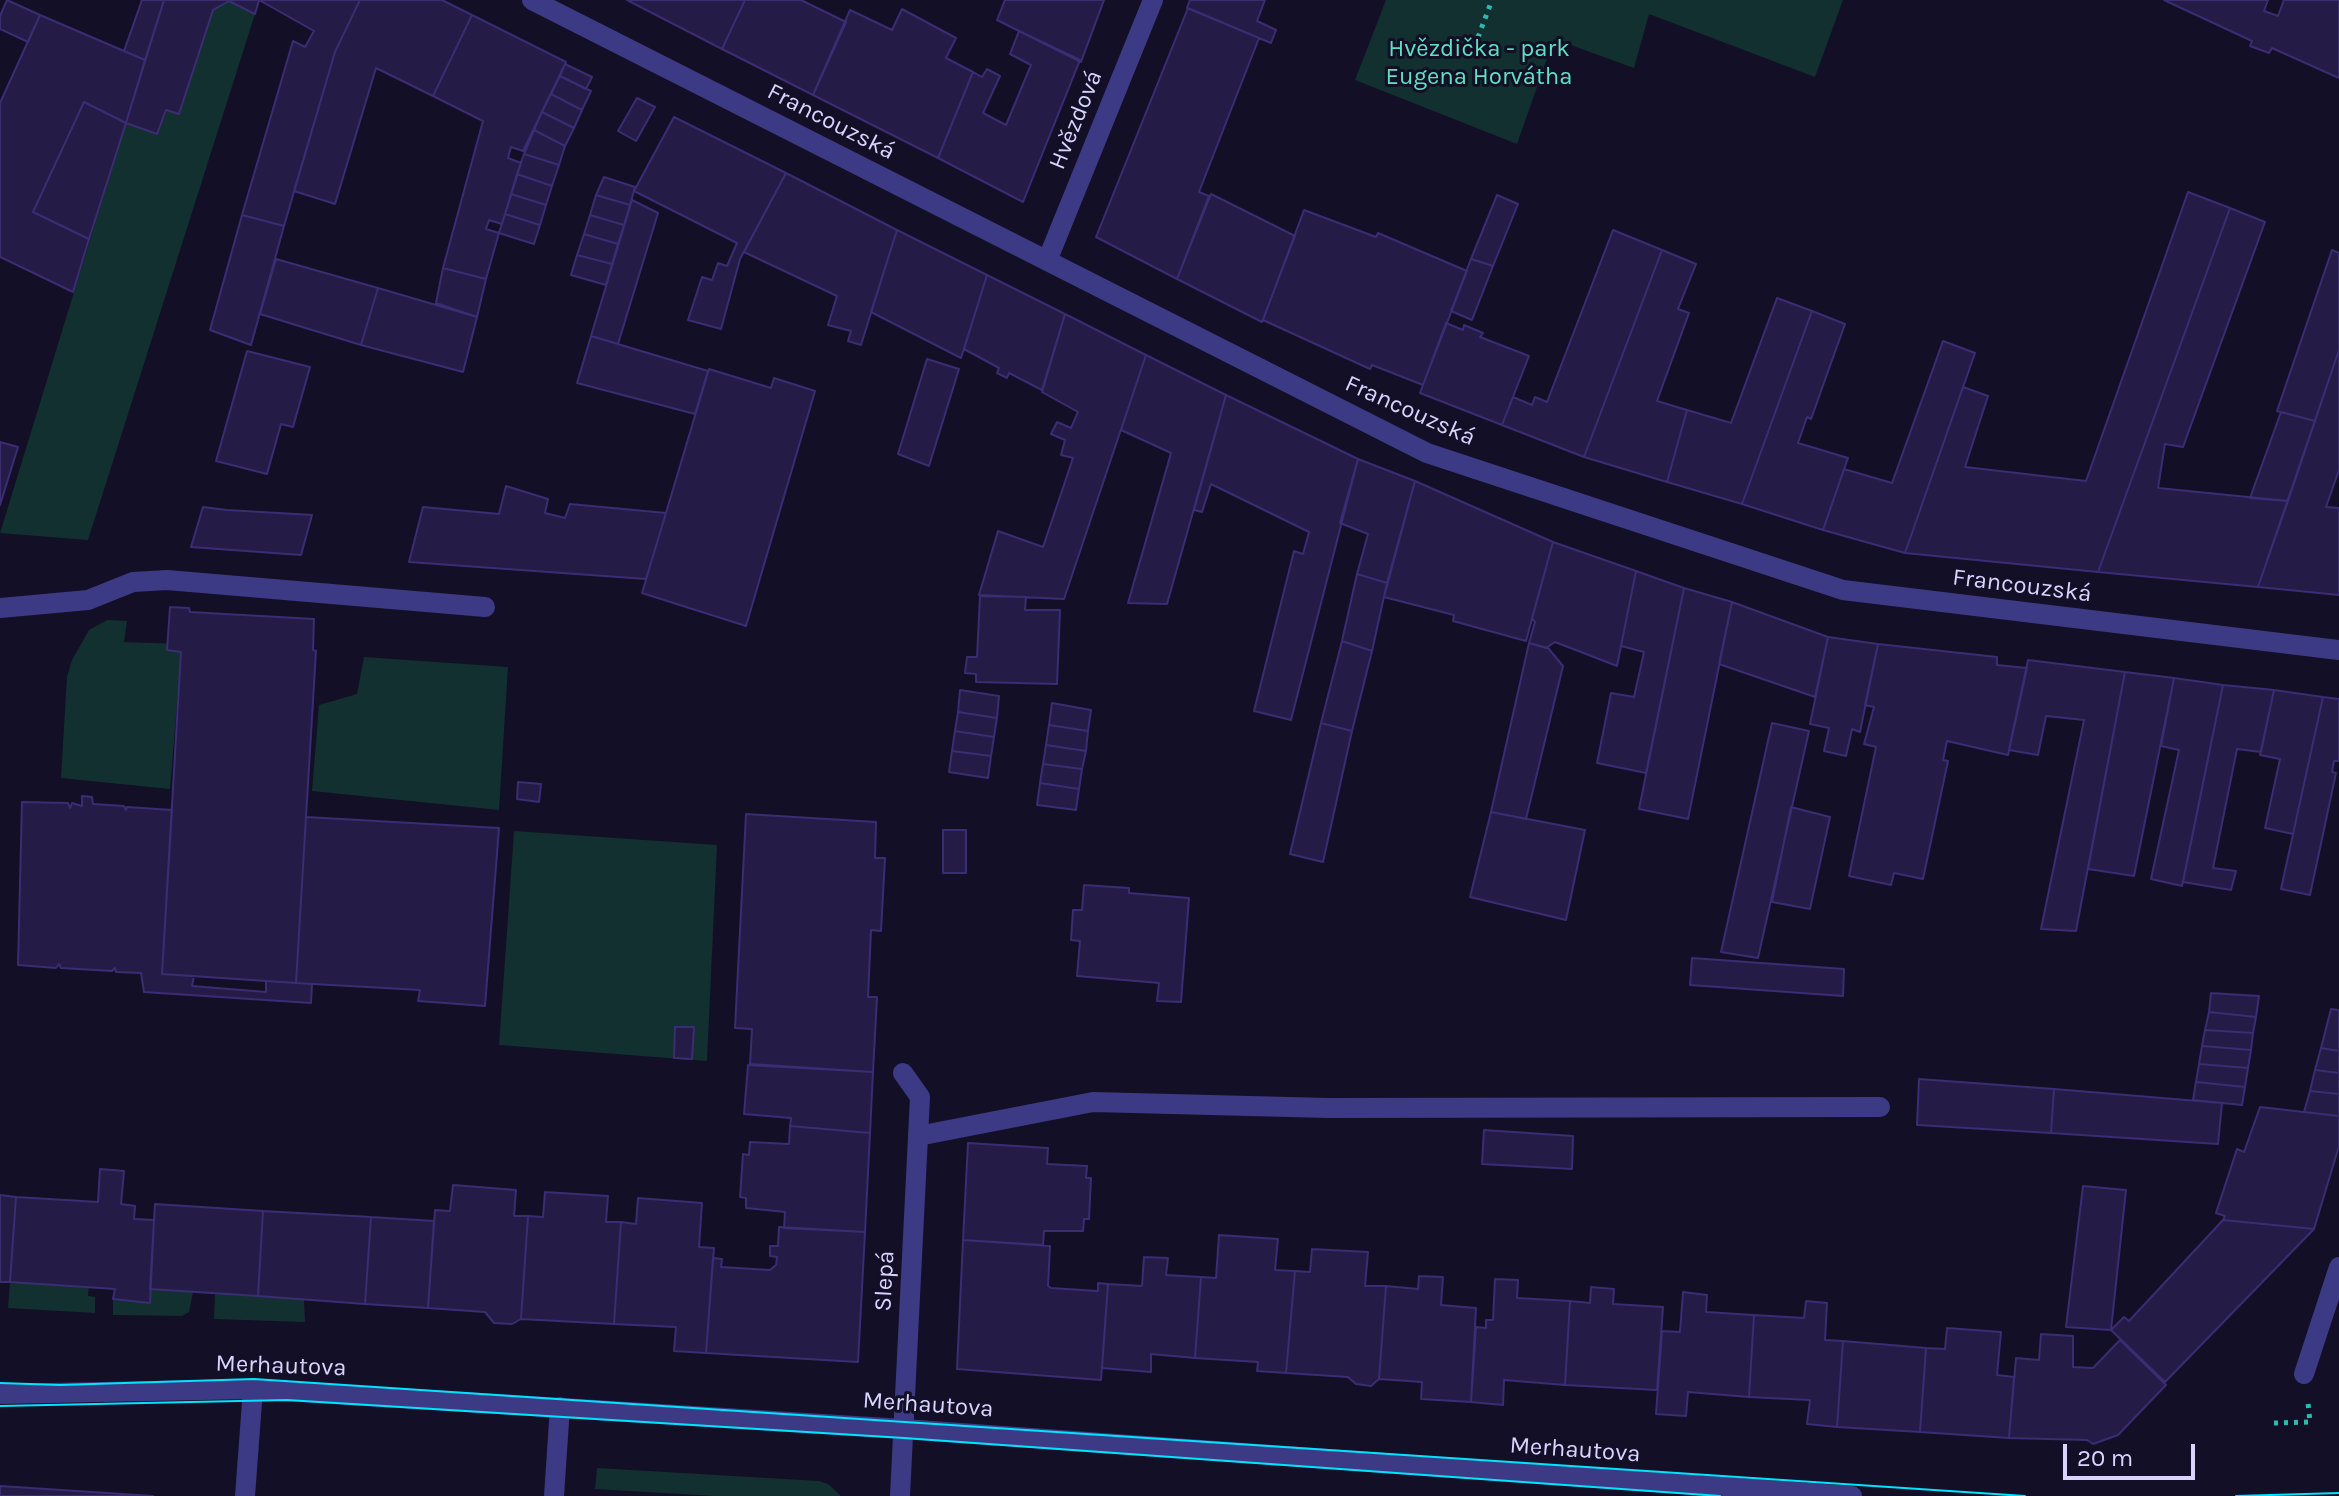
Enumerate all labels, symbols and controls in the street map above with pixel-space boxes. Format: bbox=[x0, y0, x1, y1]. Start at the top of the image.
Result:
park label: Hvězdička - park Eugena Horvátha bbox=[1385, 35, 1573, 91]
street label: Hvězdová bbox=[1043, 66, 1109, 174]
street label: Francouzská bbox=[762, 77, 900, 167]
street label: Francouzská bbox=[1340, 369, 1480, 453]
street label: Francouzská bbox=[1951, 563, 2093, 609]
street label: Slepá bbox=[869, 1250, 901, 1312]
street label: Merhautova bbox=[215, 1349, 347, 1383]
street label: Merhautova bbox=[862, 1386, 994, 1424]
scale bar bbox=[2067, 1428, 2199, 1478]
street label: Merhautova bbox=[1509, 1431, 1641, 1469]
text: 20 m bbox=[2077, 1444, 2133, 1472]

